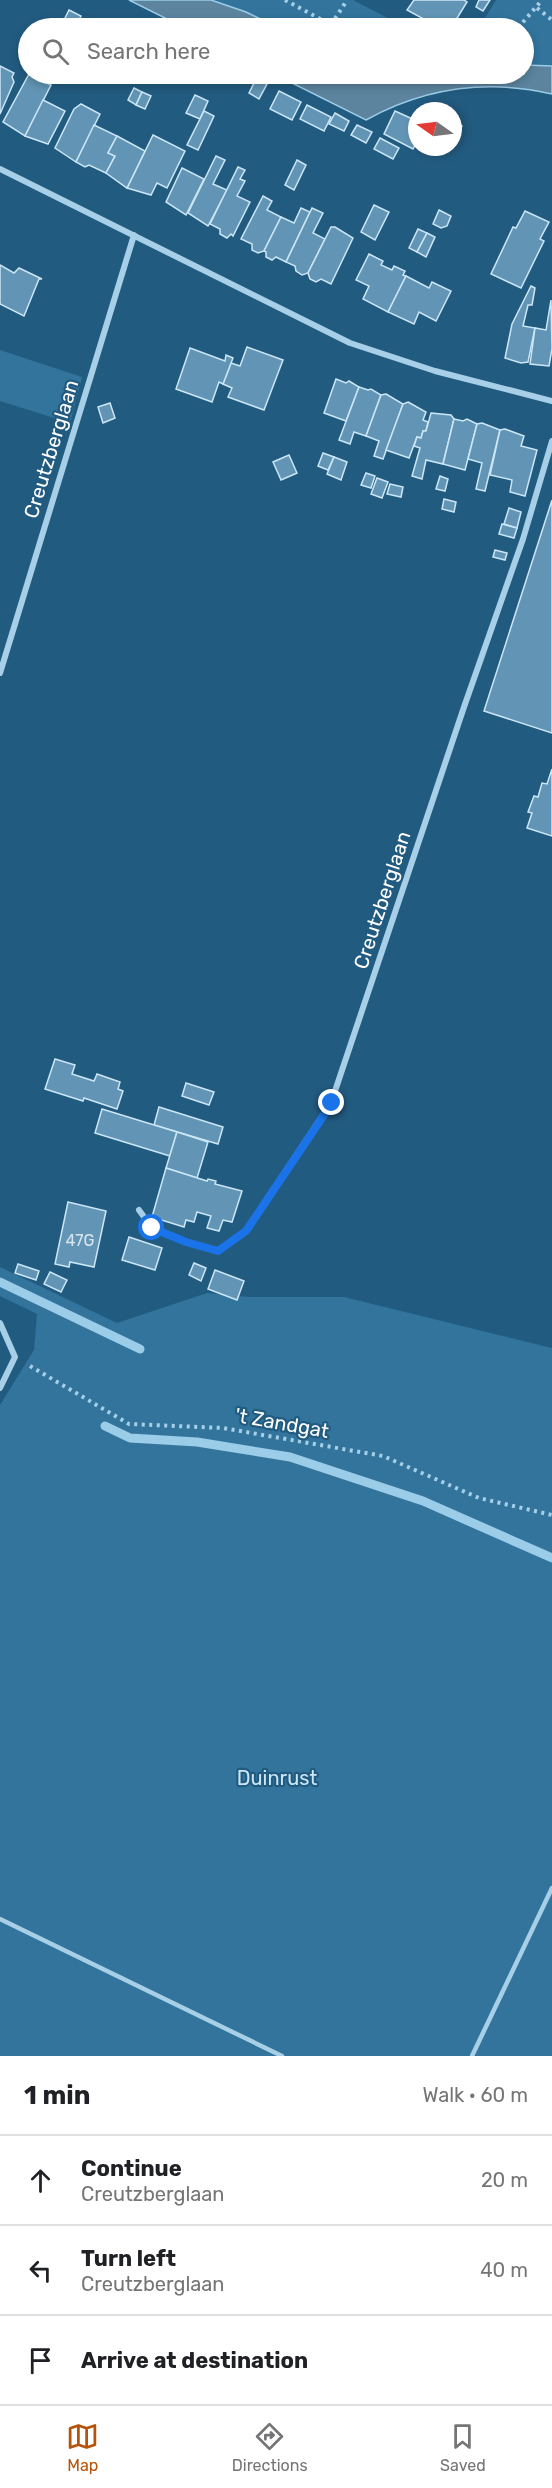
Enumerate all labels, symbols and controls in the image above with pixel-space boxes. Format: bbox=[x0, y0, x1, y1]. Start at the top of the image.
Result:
search box bbox=[18, 18, 534, 84]
icon: search bbox=[39, 35, 72, 68]
text: Search here bbox=[87, 38, 210, 65]
north arrow bbox=[408, 102, 462, 156]
street label: Creutzberglaan bbox=[19, 377, 83, 521]
street label: Creutzberglaan bbox=[348, 828, 416, 972]
route end bbox=[318, 1089, 344, 1115]
route start bbox=[138, 1214, 164, 1240]
house number: 47G bbox=[66, 1231, 94, 1250]
street label: 't Zandgat bbox=[233, 1403, 331, 1443]
park label: Duinrust bbox=[237, 1766, 317, 1790]
text: 1 min bbox=[24, 2080, 90, 2111]
text: Walk · 60 m bbox=[423, 2083, 528, 2107]
text: Continue bbox=[81, 2155, 182, 2182]
icon: ahead bbox=[24, 2164, 57, 2197]
text: 20 m bbox=[481, 2168, 528, 2192]
text: Creutzberglaan bbox=[81, 2182, 224, 2206]
text: Turn left bbox=[81, 2245, 176, 2272]
icon: left bbox=[24, 2254, 57, 2287]
text: 40 m bbox=[480, 2258, 528, 2282]
text: Creutzberglaan bbox=[81, 2272, 224, 2296]
icon: arrive bbox=[24, 2344, 57, 2377]
text: Arrive at destination bbox=[81, 2347, 308, 2374]
tab: Map bbox=[66, 2420, 99, 2475]
tab: Directions bbox=[232, 2420, 308, 2475]
tab: Saved bbox=[440, 2420, 486, 2475]

